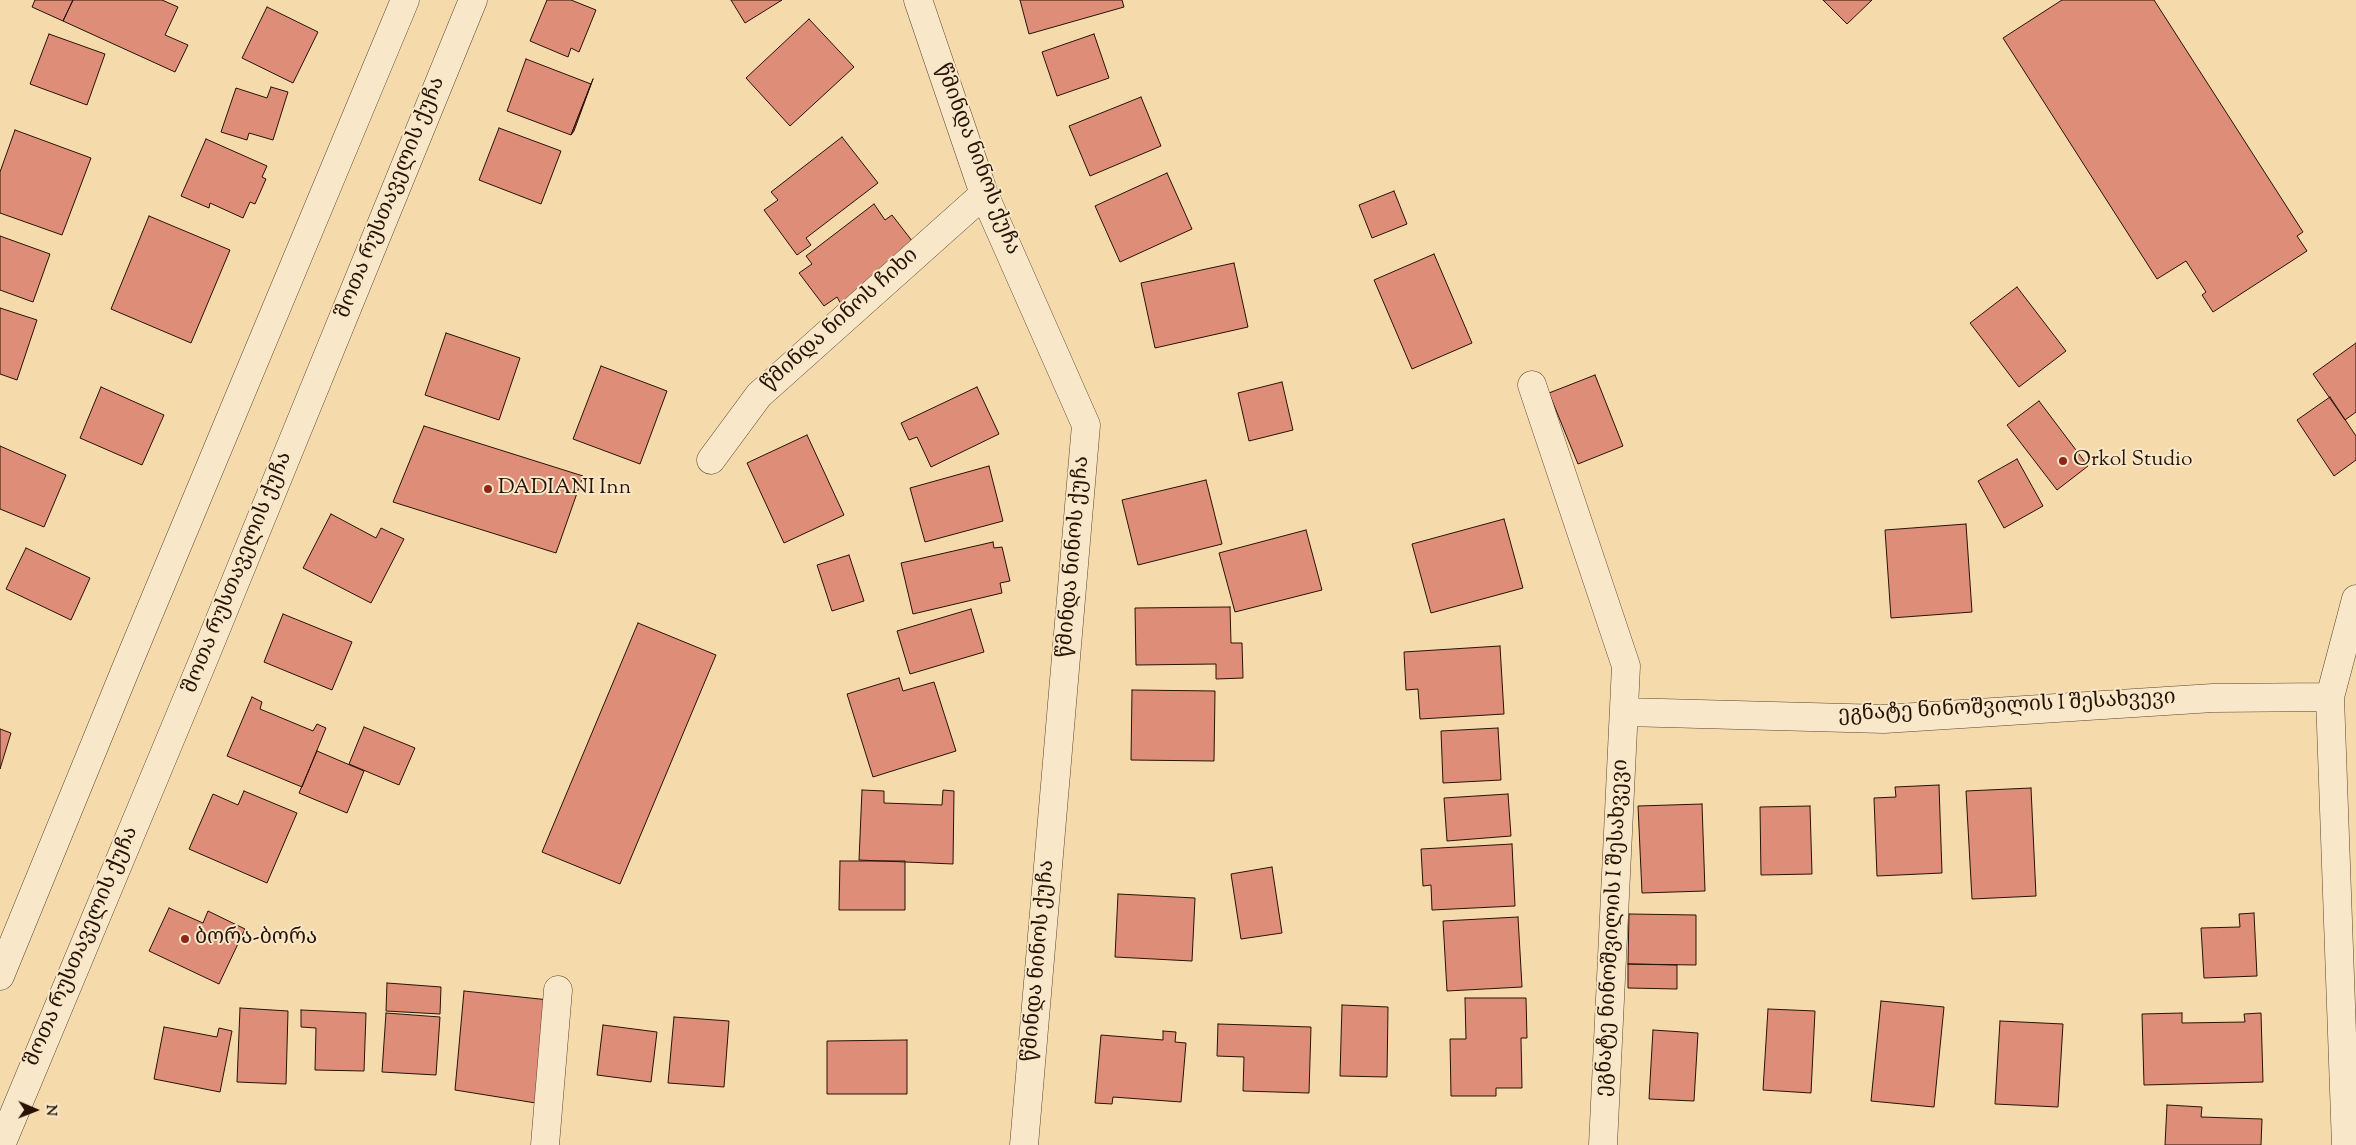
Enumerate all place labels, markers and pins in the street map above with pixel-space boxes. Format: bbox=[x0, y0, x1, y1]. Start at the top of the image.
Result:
place label: Orkol Studio bbox=[2073, 448, 2192, 474]
marker: Orkol Studio bbox=[2057, 455, 2069, 467]
place label: DADIANI Inn bbox=[498, 476, 631, 502]
marker: DADIANI Inn bbox=[482, 483, 494, 495]
place label: ბორა-ბორა bbox=[195, 926, 317, 952]
marker: ბორა-ბორა bbox=[179, 933, 191, 945]

